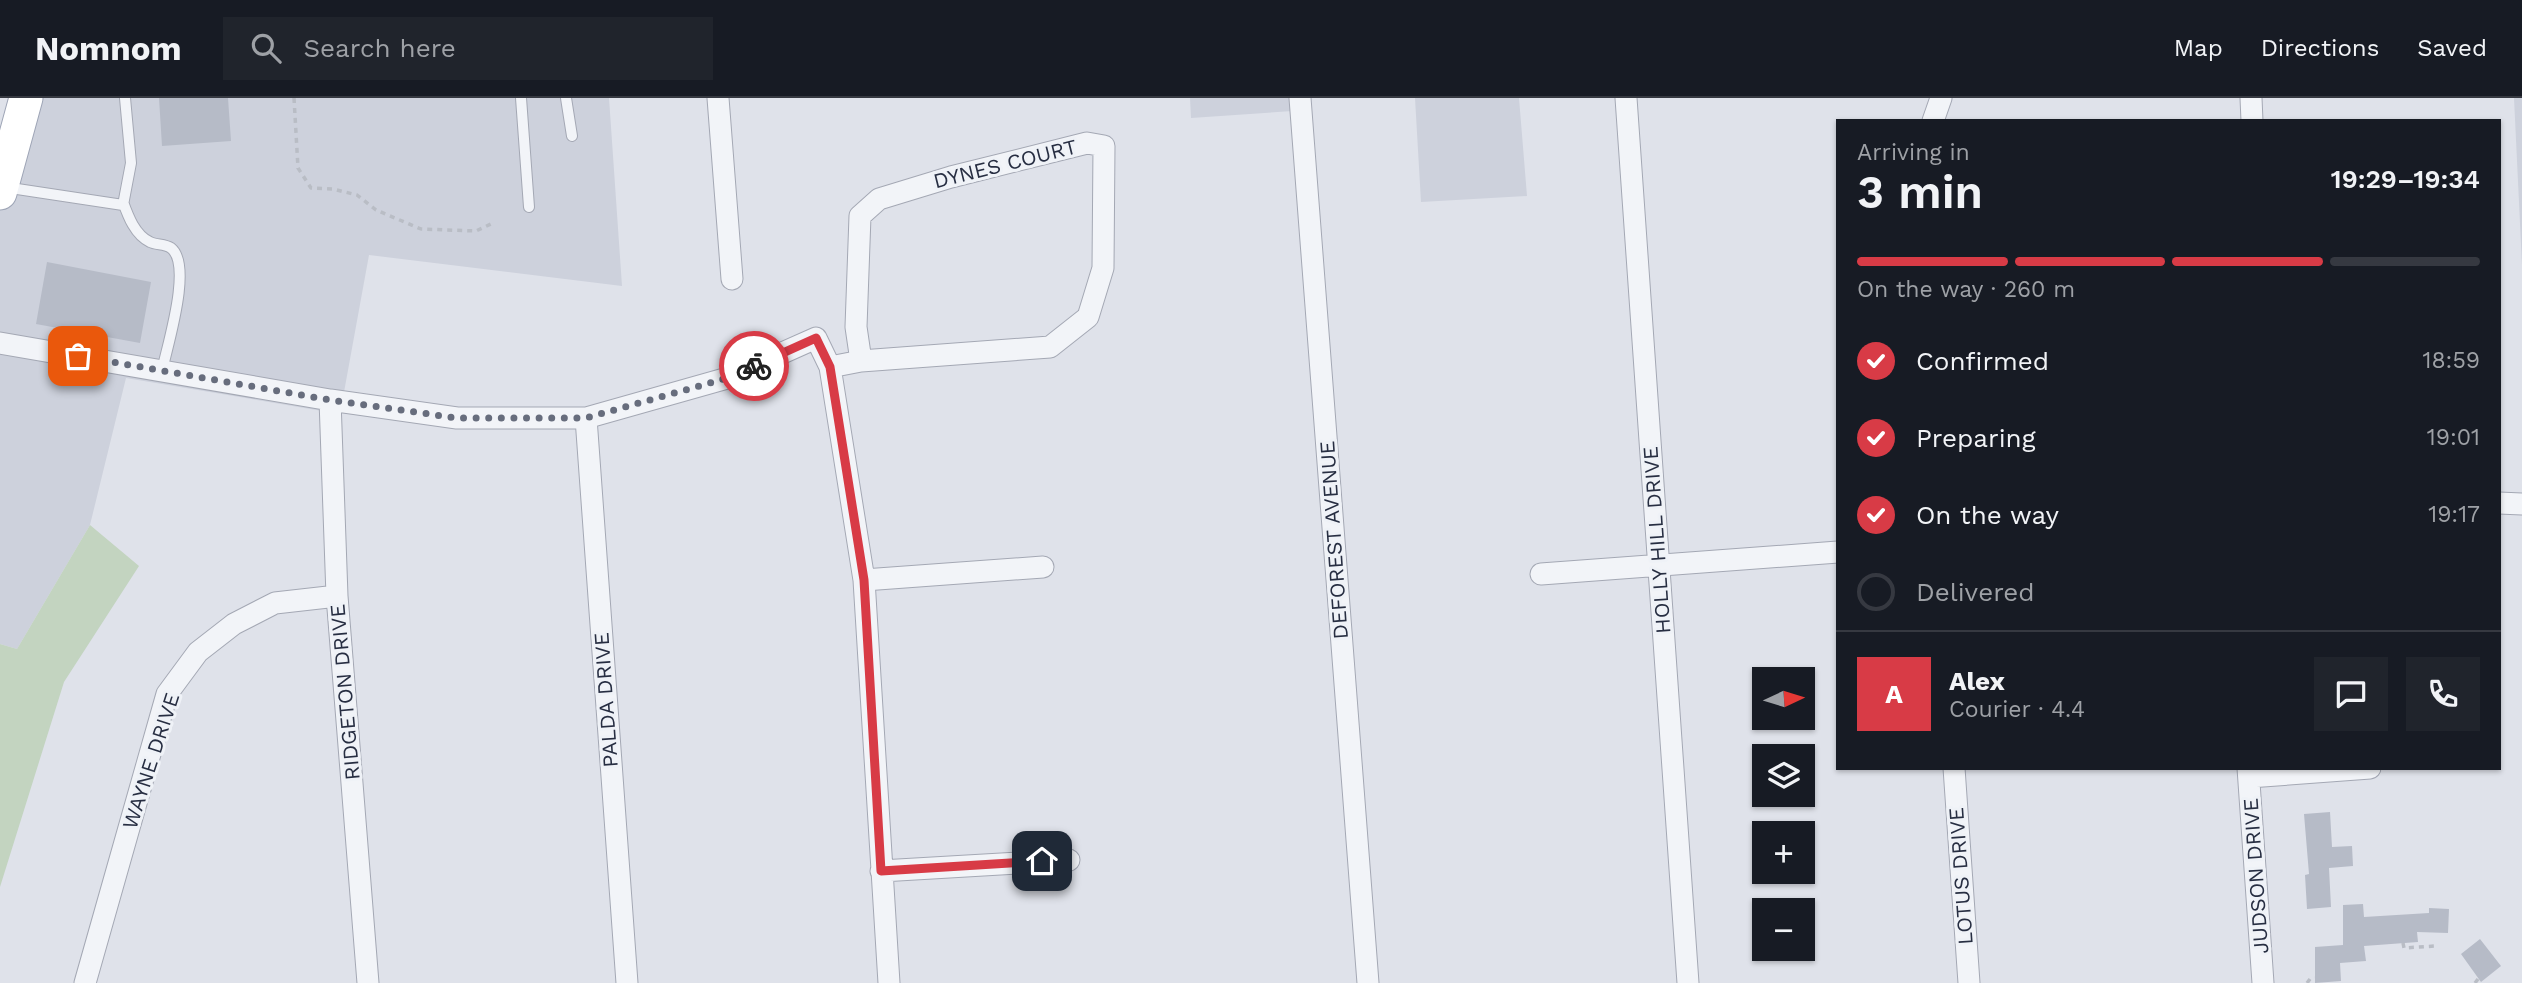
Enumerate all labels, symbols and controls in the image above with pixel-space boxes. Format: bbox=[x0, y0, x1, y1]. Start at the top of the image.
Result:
search box bbox=[223, 17, 713, 80]
text: Nomnom bbox=[35, 29, 181, 68]
icon: search bbox=[247, 29, 285, 67]
text: Search here bbox=[303, 33, 456, 63]
text: Map bbox=[2174, 34, 2223, 62]
text: Directions bbox=[2261, 34, 2379, 62]
text: Saved bbox=[2417, 34, 2487, 62]
street label: DYNES COURT bbox=[931, 134, 1080, 193]
text: Arriving in bbox=[1857, 139, 1970, 166]
text: 19:29–19:34 bbox=[2331, 164, 2480, 194]
text: 3 min bbox=[1857, 165, 1983, 219]
text: On the way · 260 m bbox=[1857, 276, 2075, 303]
pin bbox=[48, 326, 108, 386]
courier bbox=[719, 331, 789, 401]
icon: bag bbox=[59, 337, 97, 375]
icon: check bbox=[1857, 342, 1895, 380]
text: Confirmed bbox=[1916, 346, 2049, 376]
icon: bike bbox=[735, 347, 773, 385]
text: 18:59 bbox=[2422, 347, 2480, 374]
icon: check bbox=[1857, 419, 1895, 457]
text: Preparing bbox=[1916, 423, 2036, 453]
text: 19:01 bbox=[2427, 424, 2480, 451]
street label: DEFOREST AVENUE bbox=[1314, 440, 1353, 640]
street label: HOLLY HILL DRIVE bbox=[1637, 446, 1676, 635]
icon: check bbox=[1857, 496, 1895, 534]
text: On the way bbox=[1916, 500, 2059, 530]
text: 19:17 bbox=[2428, 501, 2480, 528]
text: Delivered bbox=[1916, 577, 2035, 607]
street label: RIDGETON DRIVE bbox=[324, 603, 365, 781]
street label: PALDA DRIVE bbox=[588, 632, 623, 768]
button: chat bbox=[2314, 657, 2388, 731]
button: phone bbox=[2406, 657, 2480, 731]
text: Alex bbox=[1949, 666, 2005, 696]
north arrow bbox=[1752, 667, 1815, 730]
map controls bbox=[1752, 667, 1815, 961]
text: A bbox=[1885, 679, 1903, 709]
street label: WAYNE DRIVE bbox=[117, 690, 184, 832]
text: Courier · 4.4 bbox=[1949, 696, 2085, 723]
button: layers bbox=[1752, 744, 1815, 807]
street label: JUDSON DRIVE bbox=[2238, 797, 2273, 955]
street label: LOTUS DRIVE bbox=[1943, 806, 1978, 946]
button: + bbox=[1752, 821, 1815, 884]
pin bbox=[1012, 831, 1072, 891]
icon: home bbox=[1023, 842, 1061, 880]
button: − bbox=[1752, 898, 1815, 961]

